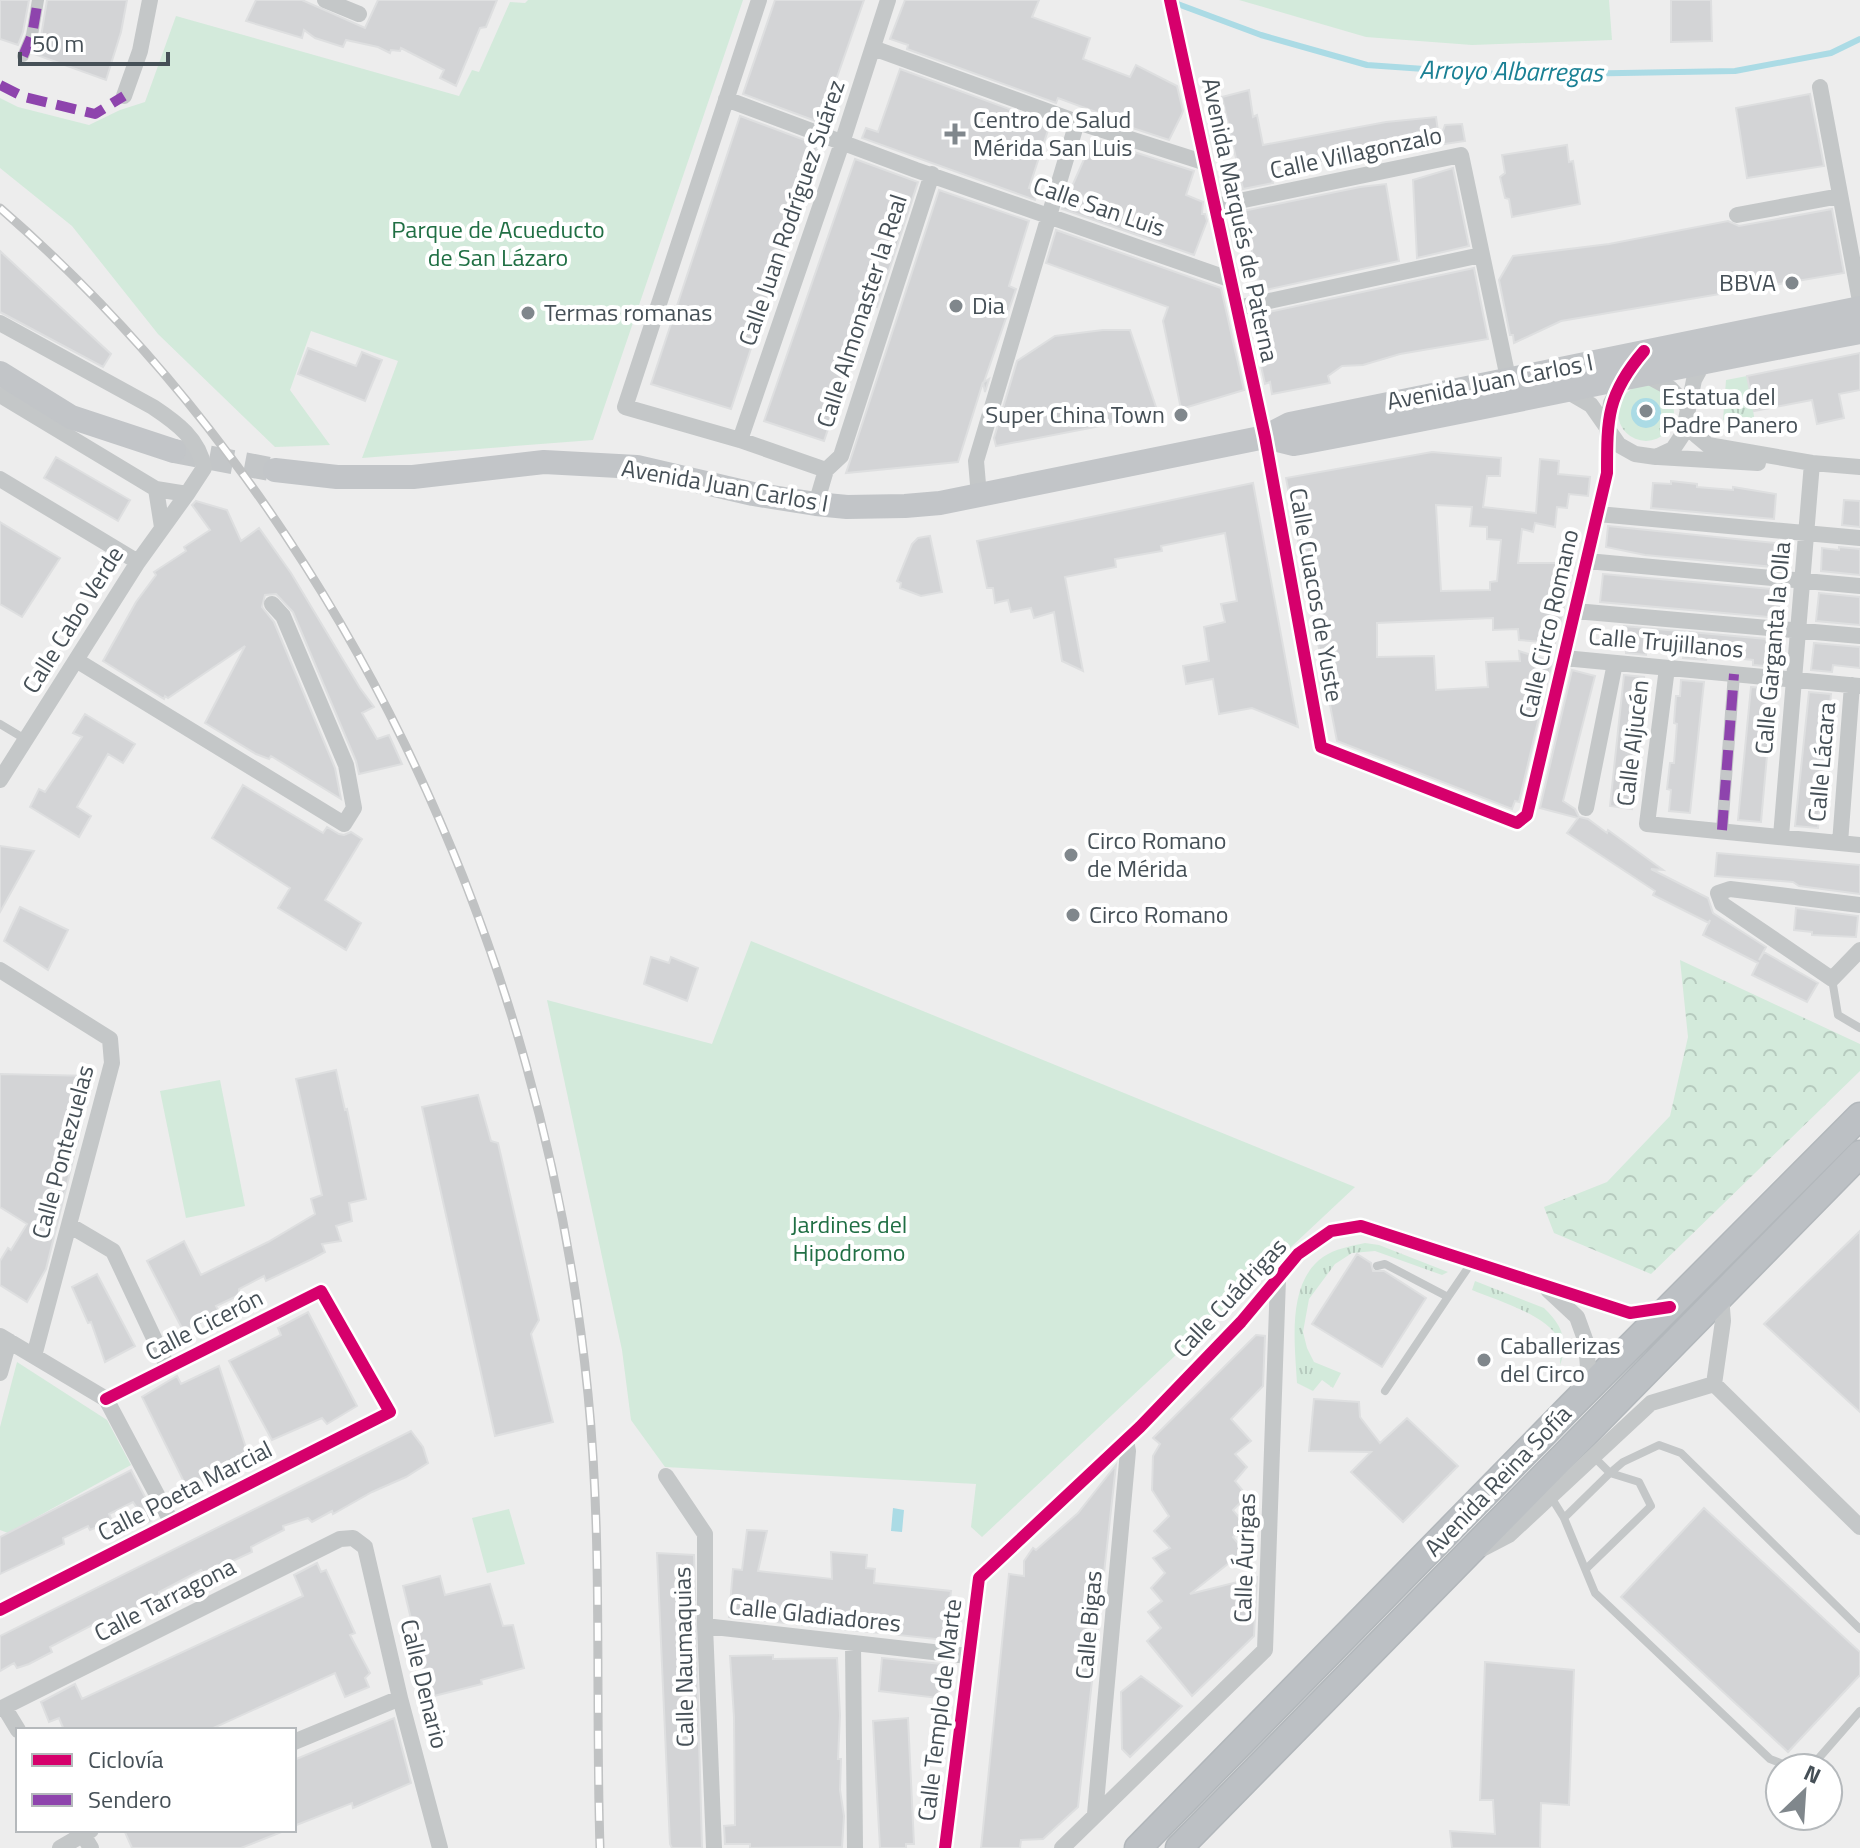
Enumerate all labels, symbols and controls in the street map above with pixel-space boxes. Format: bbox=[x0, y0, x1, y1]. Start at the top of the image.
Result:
scale bar bbox=[20, 16, 168, 66]
text: 50 m bbox=[32, 25, 84, 61]
water label: Arroyo Albarregas bbox=[1419, 49, 1605, 92]
street label: Avenida Marqués de Paterna bbox=[1193, 74, 1289, 365]
street label: Calle Juan Rodríguez Suárez bbox=[729, 75, 854, 351]
place label: Centro de Salud Mérida San Luis bbox=[973, 101, 1132, 165]
street label: Calle Villagonzalo bbox=[1266, 116, 1445, 188]
marker: Centro de Salud Mérida San Luis bbox=[944, 123, 966, 145]
street label: Calle San Luis bbox=[1029, 167, 1170, 245]
street label: Calle Almonaster la Real bbox=[806, 189, 916, 432]
park label: Parque de Acueducto de San Lázaro bbox=[391, 211, 605, 275]
place label: BBVA bbox=[1719, 264, 1776, 300]
marker: BBVA bbox=[1783, 274, 1801, 292]
place label: Dia bbox=[972, 287, 1005, 323]
place label: Termas romanas bbox=[544, 294, 712, 330]
marker: Dia bbox=[947, 297, 965, 315]
marker: Termas romanas bbox=[519, 304, 537, 322]
street label: Avenida Juan Carlos I bbox=[1384, 343, 1596, 419]
place label: Estatua del Padre Panero bbox=[1662, 378, 1798, 442]
place label: Super China Town bbox=[985, 396, 1165, 432]
marker: Estatua del Padre Panero bbox=[1637, 402, 1655, 420]
marker: Super China Town bbox=[1172, 406, 1190, 424]
street label: Avenida Juan Carlos I bbox=[619, 449, 831, 521]
street label: Calle Cuacos de Yuste bbox=[1280, 485, 1354, 705]
street label: Calle Circo Romano bbox=[1509, 526, 1587, 722]
street label: Calle Cabo Verde bbox=[13, 539, 132, 700]
street label: Calle Garganta la Olla bbox=[1745, 540, 1799, 756]
street label: Calle Trujillanos bbox=[1587, 617, 1745, 667]
street label: Calle Aljucén bbox=[1606, 678, 1658, 808]
street label: Calle Lácara bbox=[1798, 701, 1844, 823]
place label: Circo Romano de Mérida bbox=[1087, 822, 1227, 886]
marker: Circo Romano de Mérida bbox=[1062, 846, 1080, 864]
place label: Circo Romano bbox=[1089, 896, 1229, 932]
marker: Circo Romano bbox=[1064, 906, 1082, 924]
street label: Calle Pontezuelas bbox=[22, 1061, 102, 1242]
park label: Jardines del Hipodromo bbox=[791, 1206, 907, 1270]
street label: Calle Cuádrigas bbox=[1164, 1229, 1295, 1366]
street label: Calle Cicerón bbox=[138, 1279, 269, 1369]
place label: Caballerizas del Circo bbox=[1500, 1327, 1621, 1391]
marker: Caballerizas del Circo bbox=[1475, 1351, 1493, 1369]
street label: Avenida Reina Sofía bbox=[1415, 1396, 1579, 1564]
street label: Calle Poeta Marcial bbox=[91, 1431, 278, 1550]
street label: Calle Áurigas bbox=[1224, 1493, 1264, 1623]
street label: Calle Tarragona bbox=[87, 1548, 242, 1650]
street label: Calle Naumaquias bbox=[663, 1566, 703, 1748]
street label: Calle Bigas bbox=[1065, 1569, 1111, 1681]
street label: Calle Gladiadores bbox=[727, 1587, 903, 1641]
street label: Calle Templo de Marte bbox=[908, 1597, 970, 1823]
street label: Calle Denario bbox=[392, 1615, 458, 1752]
legend bbox=[16, 1728, 296, 1832]
text: Ciclovía bbox=[88, 1741, 164, 1777]
north arrow bbox=[1764, 1752, 1844, 1832]
text: N bbox=[1798, 1755, 1827, 1793]
text: Sendero bbox=[88, 1781, 172, 1817]

